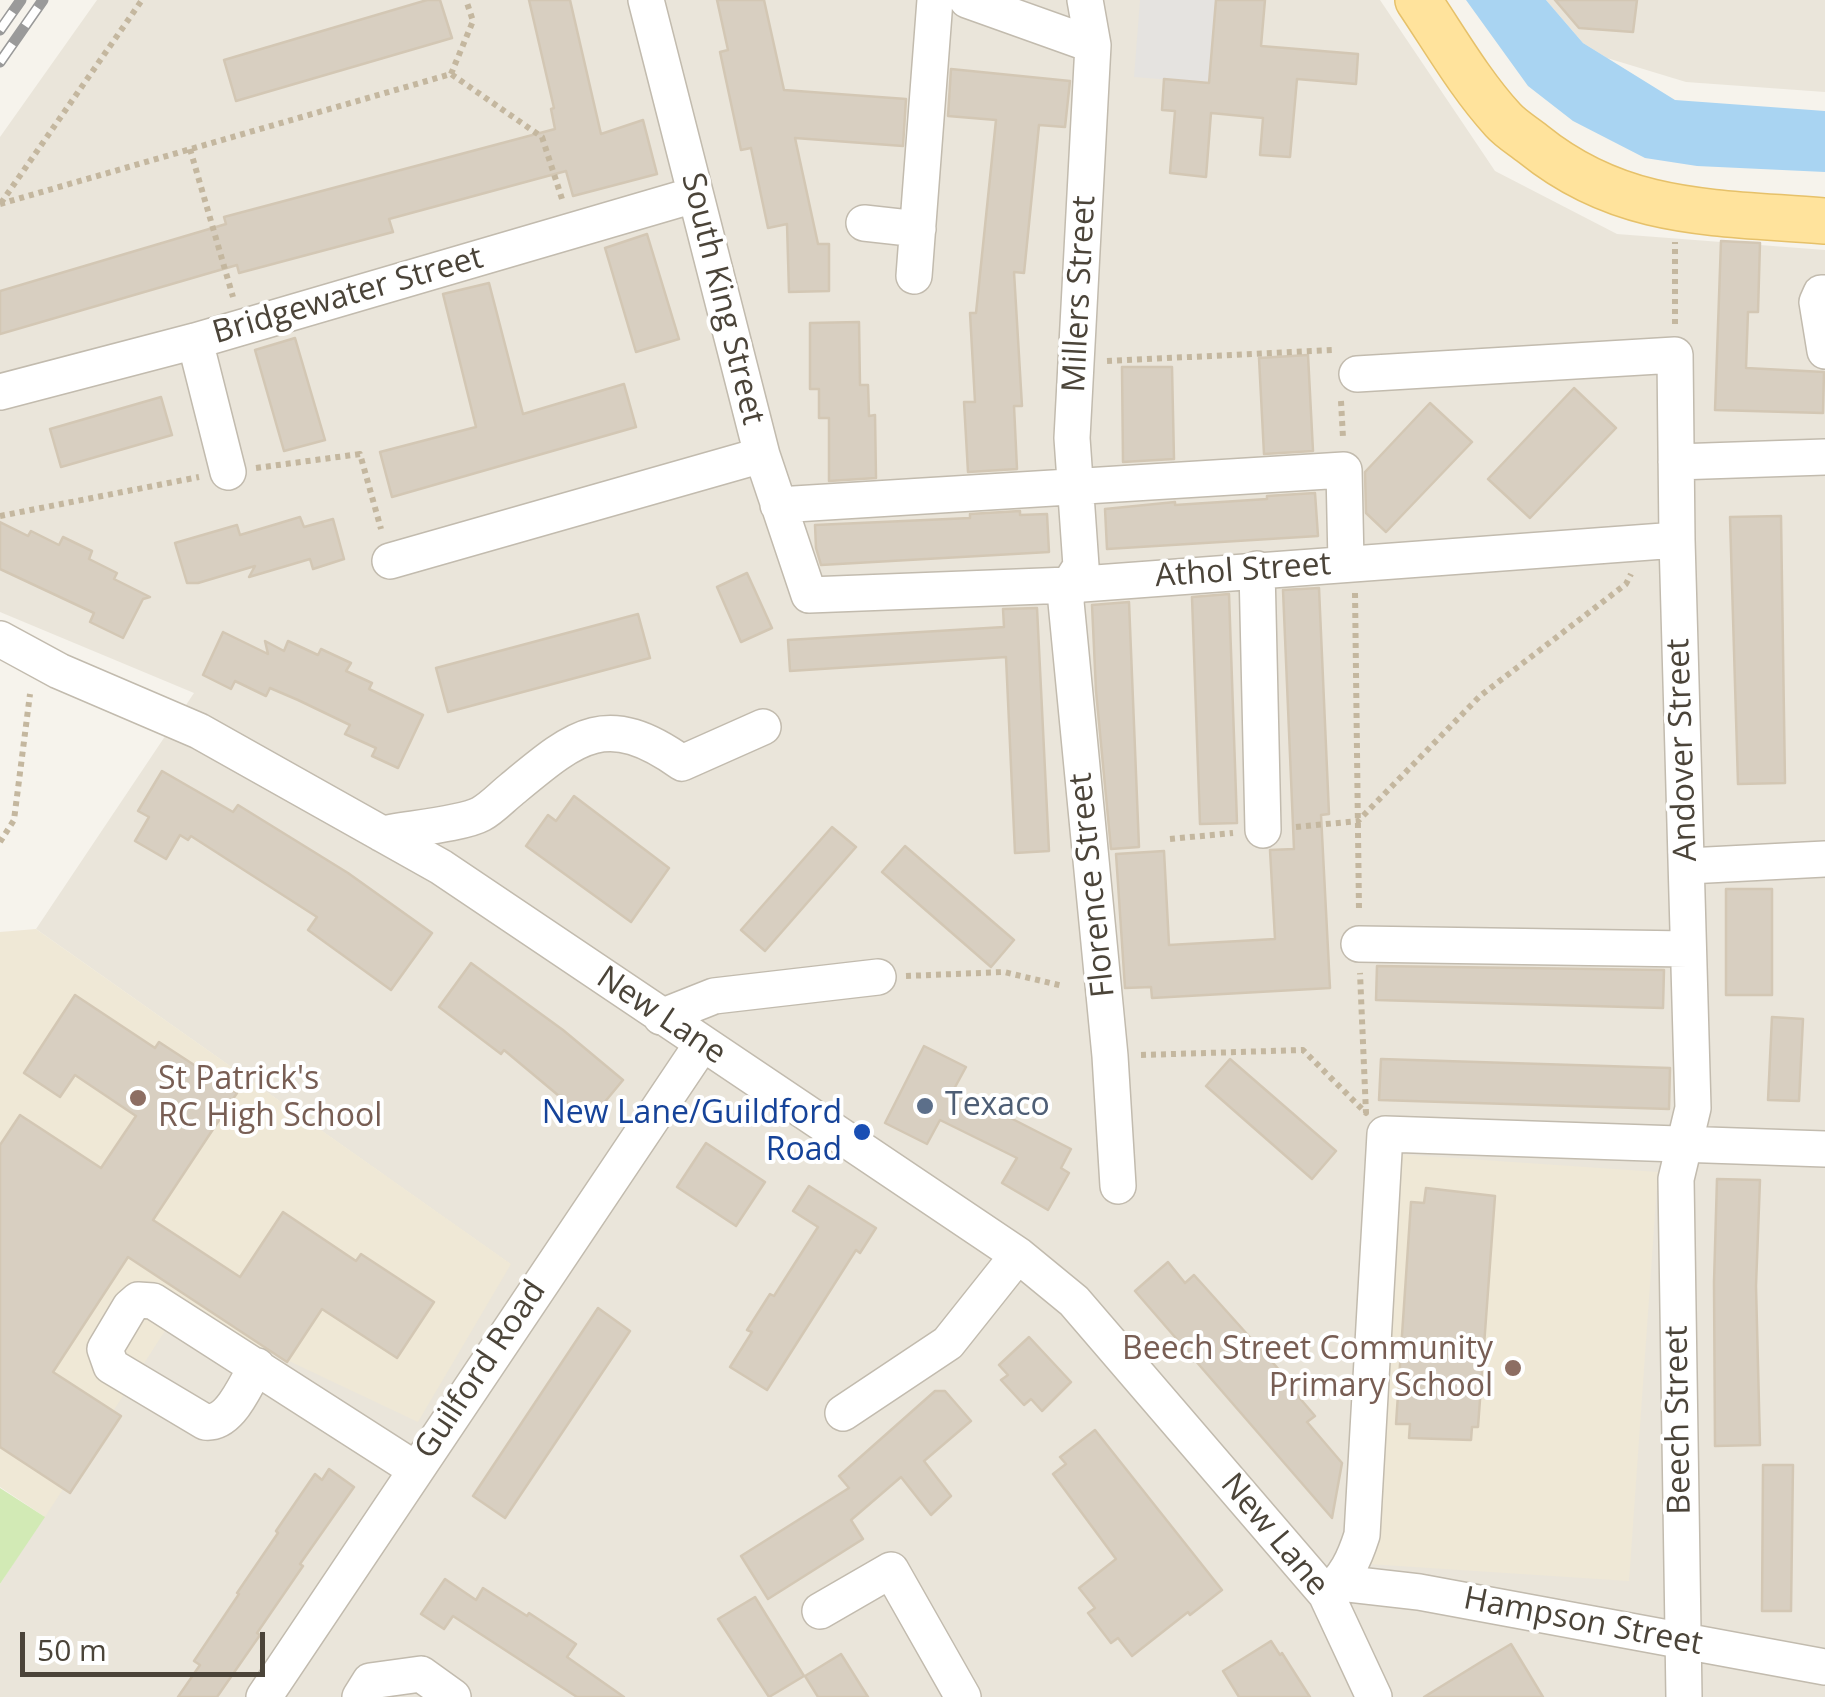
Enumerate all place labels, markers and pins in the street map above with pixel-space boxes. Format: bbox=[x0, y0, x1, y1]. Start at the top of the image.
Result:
place label: St Patrick's RC High School bbox=[158, 1061, 382, 1136]
marker: St Patrick's RC High School bbox=[127, 1087, 149, 1109]
place label: Texaco bbox=[945, 1087, 1050, 1125]
place label: New Lane/Guildford Road bbox=[542, 1095, 842, 1170]
marker: Texaco bbox=[914, 1095, 936, 1117]
marker: New Lane/Guildford Road bbox=[851, 1121, 873, 1143]
place label: Beech Street Community Primary School bbox=[1122, 1331, 1493, 1406]
marker: Beech Street Community Primary School bbox=[1502, 1357, 1524, 1379]

